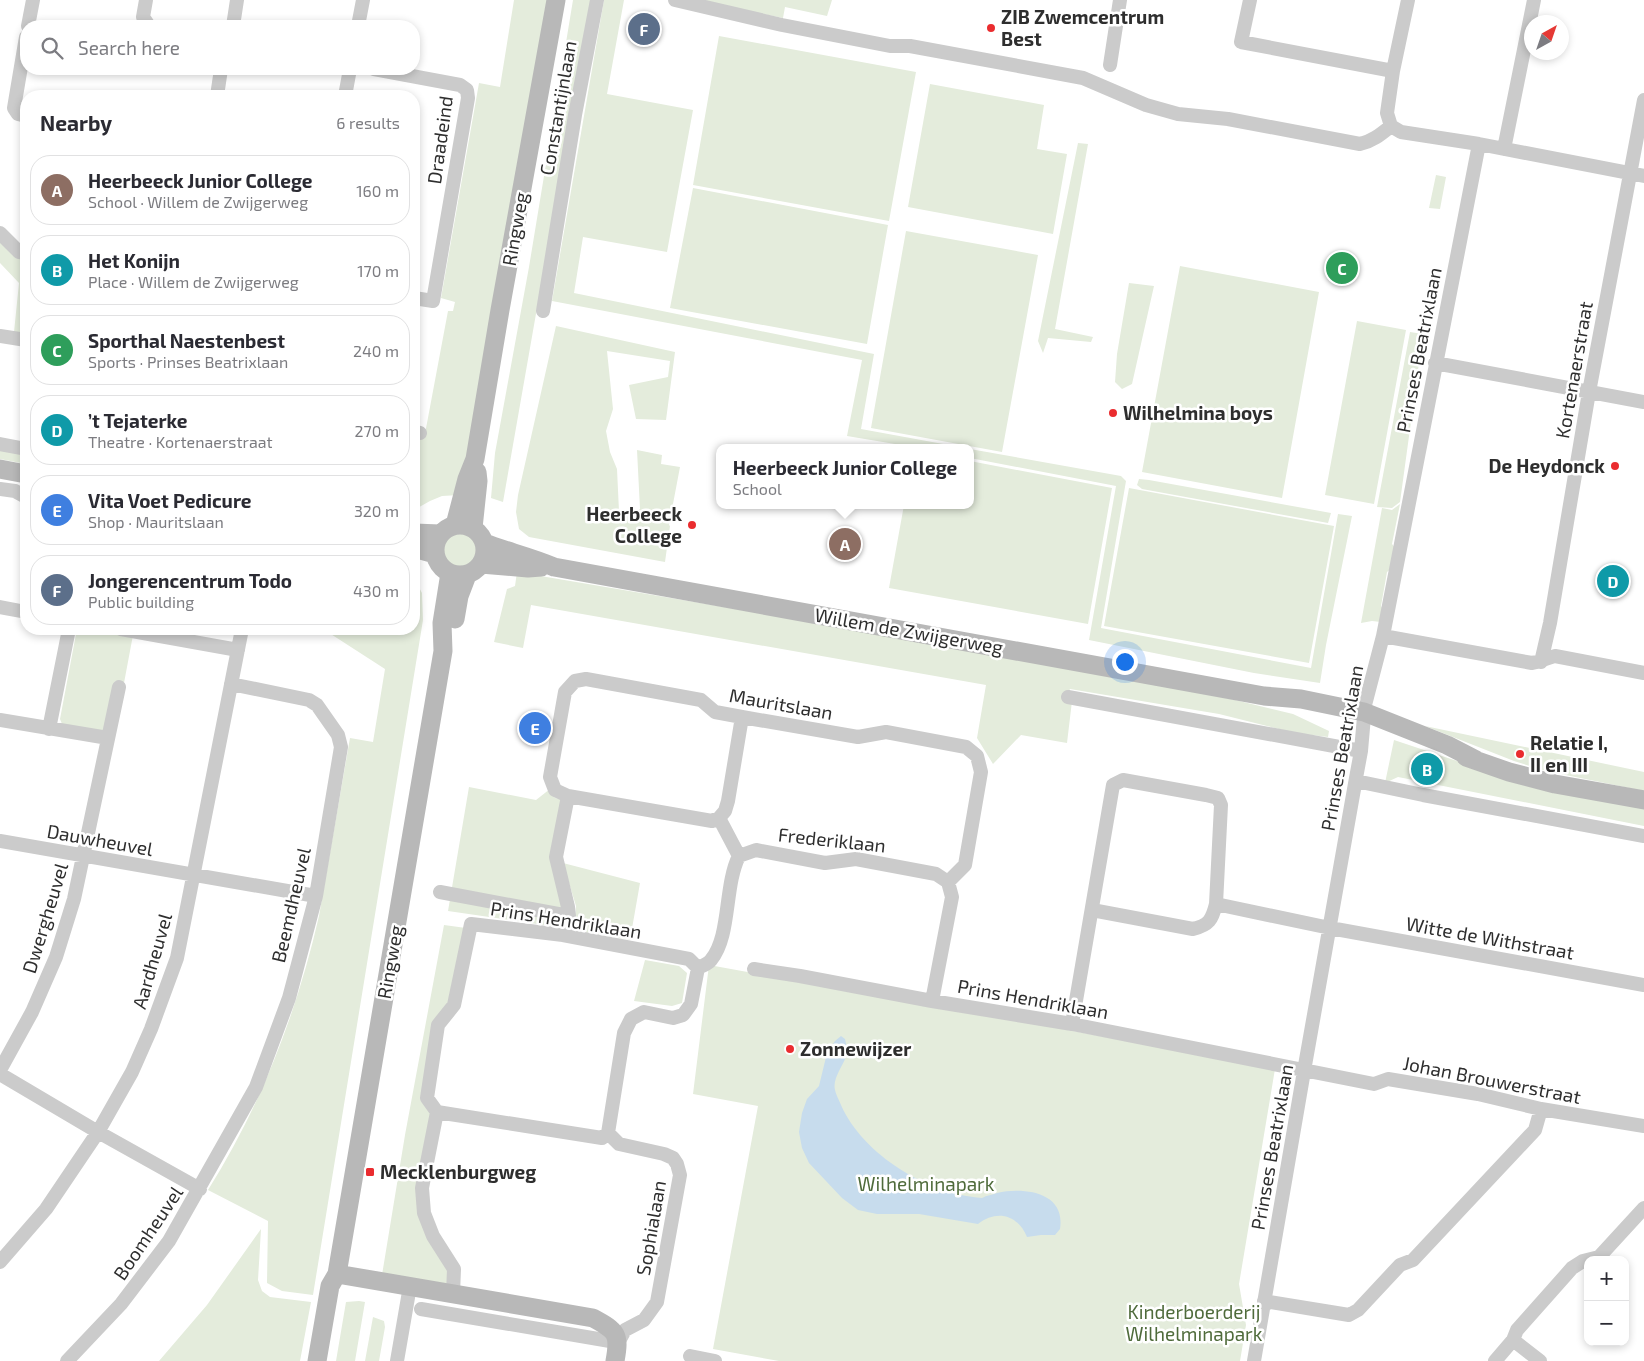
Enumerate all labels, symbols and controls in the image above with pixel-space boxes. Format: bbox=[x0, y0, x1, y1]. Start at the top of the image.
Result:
place label: ZIB Zwemcentrum Best bbox=[1001, 5, 1164, 50]
pin: F bbox=[628, 10, 660, 48]
north arrow bbox=[1524, 15, 1569, 60]
search box bbox=[20, 20, 420, 75]
marker: ZIB Zwemcentrum Best bbox=[985, 22, 997, 34]
icon: search bbox=[38, 34, 66, 62]
text: Search here bbox=[78, 36, 180, 59]
street label: Constantijnlaan bbox=[534, 39, 581, 177]
street label: Draadeind bbox=[422, 94, 457, 186]
text: Nearby bbox=[40, 110, 112, 135]
text: 6 results bbox=[336, 113, 400, 132]
text: Heerbeeck Junior College bbox=[88, 169, 313, 192]
text: A bbox=[52, 181, 62, 200]
text: 160 m bbox=[356, 181, 399, 200]
street label: Ringweg bbox=[497, 190, 532, 268]
text: School · Willem de Zwijgerweg bbox=[88, 192, 308, 211]
text: Het Konijn bbox=[88, 249, 180, 272]
pin: C bbox=[1326, 249, 1358, 287]
text: B bbox=[52, 261, 62, 280]
text: 170 m bbox=[357, 261, 399, 280]
street label: Prinses Beatrixlaan bbox=[1391, 265, 1446, 435]
text: Place · Willem de Zwijgerweg bbox=[88, 272, 299, 291]
street label: Kortenaerstraat bbox=[1550, 300, 1597, 440]
text: Sporthal Naestenbest bbox=[88, 329, 285, 352]
text: C bbox=[52, 341, 62, 360]
text: 240 m bbox=[353, 341, 399, 360]
text: Sports · Prinses Beatrixlaan bbox=[88, 352, 288, 371]
place label: Wilhelmina boys bbox=[1123, 401, 1273, 425]
marker: Wilhelmina boys bbox=[1107, 407, 1119, 419]
text: ’t Tejaterke bbox=[88, 409, 188, 432]
text: D bbox=[52, 421, 62, 440]
text: 270 m bbox=[355, 421, 399, 440]
text: Theatre · Kortenaerstraat bbox=[88, 432, 273, 451]
popup bbox=[716, 444, 974, 509]
place label: De Heydonck bbox=[1489, 454, 1605, 478]
text: Heerbeeck Junior College bbox=[733, 456, 957, 479]
marker: De Heydonck bbox=[1609, 460, 1621, 472]
text: School bbox=[733, 479, 782, 498]
text: Vita Voet Pedicure bbox=[88, 489, 252, 512]
text: E bbox=[52, 501, 62, 520]
text: 320 m bbox=[354, 501, 399, 520]
place label: Heerbeeck College bbox=[586, 502, 682, 547]
text: Shop · Mauritslaan bbox=[88, 512, 224, 531]
marker: Heerbeeck College bbox=[686, 519, 698, 531]
pin: A bbox=[829, 525, 861, 563]
pin: D bbox=[1597, 562, 1629, 600]
text: Jongerencentrum Todo bbox=[88, 569, 292, 592]
text: F bbox=[53, 581, 61, 600]
text: 430 m bbox=[353, 581, 399, 600]
text: Public building bbox=[88, 592, 194, 611]
street label: Willem de Zwijgerweg bbox=[813, 603, 1005, 658]
your location bbox=[1112, 649, 1138, 675]
street label: Prinses Beatrixlaan bbox=[1316, 663, 1367, 833]
street label: Mauritslaan bbox=[728, 683, 835, 724]
pin: E bbox=[519, 709, 551, 747]
place label: Relatie I, II en III bbox=[1530, 731, 1608, 776]
marker: Relatie I, II en III bbox=[1514, 748, 1526, 760]
pin: B bbox=[1411, 750, 1443, 788]
street label: Dauwheuvel bbox=[45, 819, 155, 860]
street label: Frederiklaan bbox=[777, 822, 887, 857]
street label: Beemdheuvel bbox=[266, 845, 315, 965]
street label: Dwergheuvel bbox=[17, 859, 72, 976]
street label: Prins Hendriklaan bbox=[489, 896, 643, 943]
street label: Aardheuvel bbox=[127, 910, 176, 1011]
street label: Witte de Withstraat bbox=[1404, 911, 1576, 964]
street label: Ringweg bbox=[372, 923, 407, 1001]
street label: Prins Hendriklaan bbox=[956, 974, 1110, 1023]
place label: Zonnewijzer bbox=[800, 1037, 911, 1060]
marker: Zonnewijzer bbox=[784, 1043, 796, 1055]
street label: Johan Brouwerstraat bbox=[1401, 1051, 1583, 1108]
street label: Prinses Beatrixlaan bbox=[1246, 1062, 1297, 1232]
place label: Mecklenburgweg bbox=[380, 1160, 536, 1183]
marker: Mecklenburgweg bbox=[364, 1166, 376, 1178]
park label: Wilhelminapark bbox=[858, 1172, 995, 1195]
street label: Sophialaan bbox=[631, 1179, 670, 1277]
street label: Boomheuvel bbox=[108, 1181, 187, 1284]
map controls bbox=[1584, 1256, 1629, 1346]
button: + bbox=[1584, 1256, 1629, 1301]
park label: Kinderboerderij Wilhelminapark bbox=[1126, 1300, 1263, 1345]
button: − bbox=[1584, 1301, 1629, 1346]

